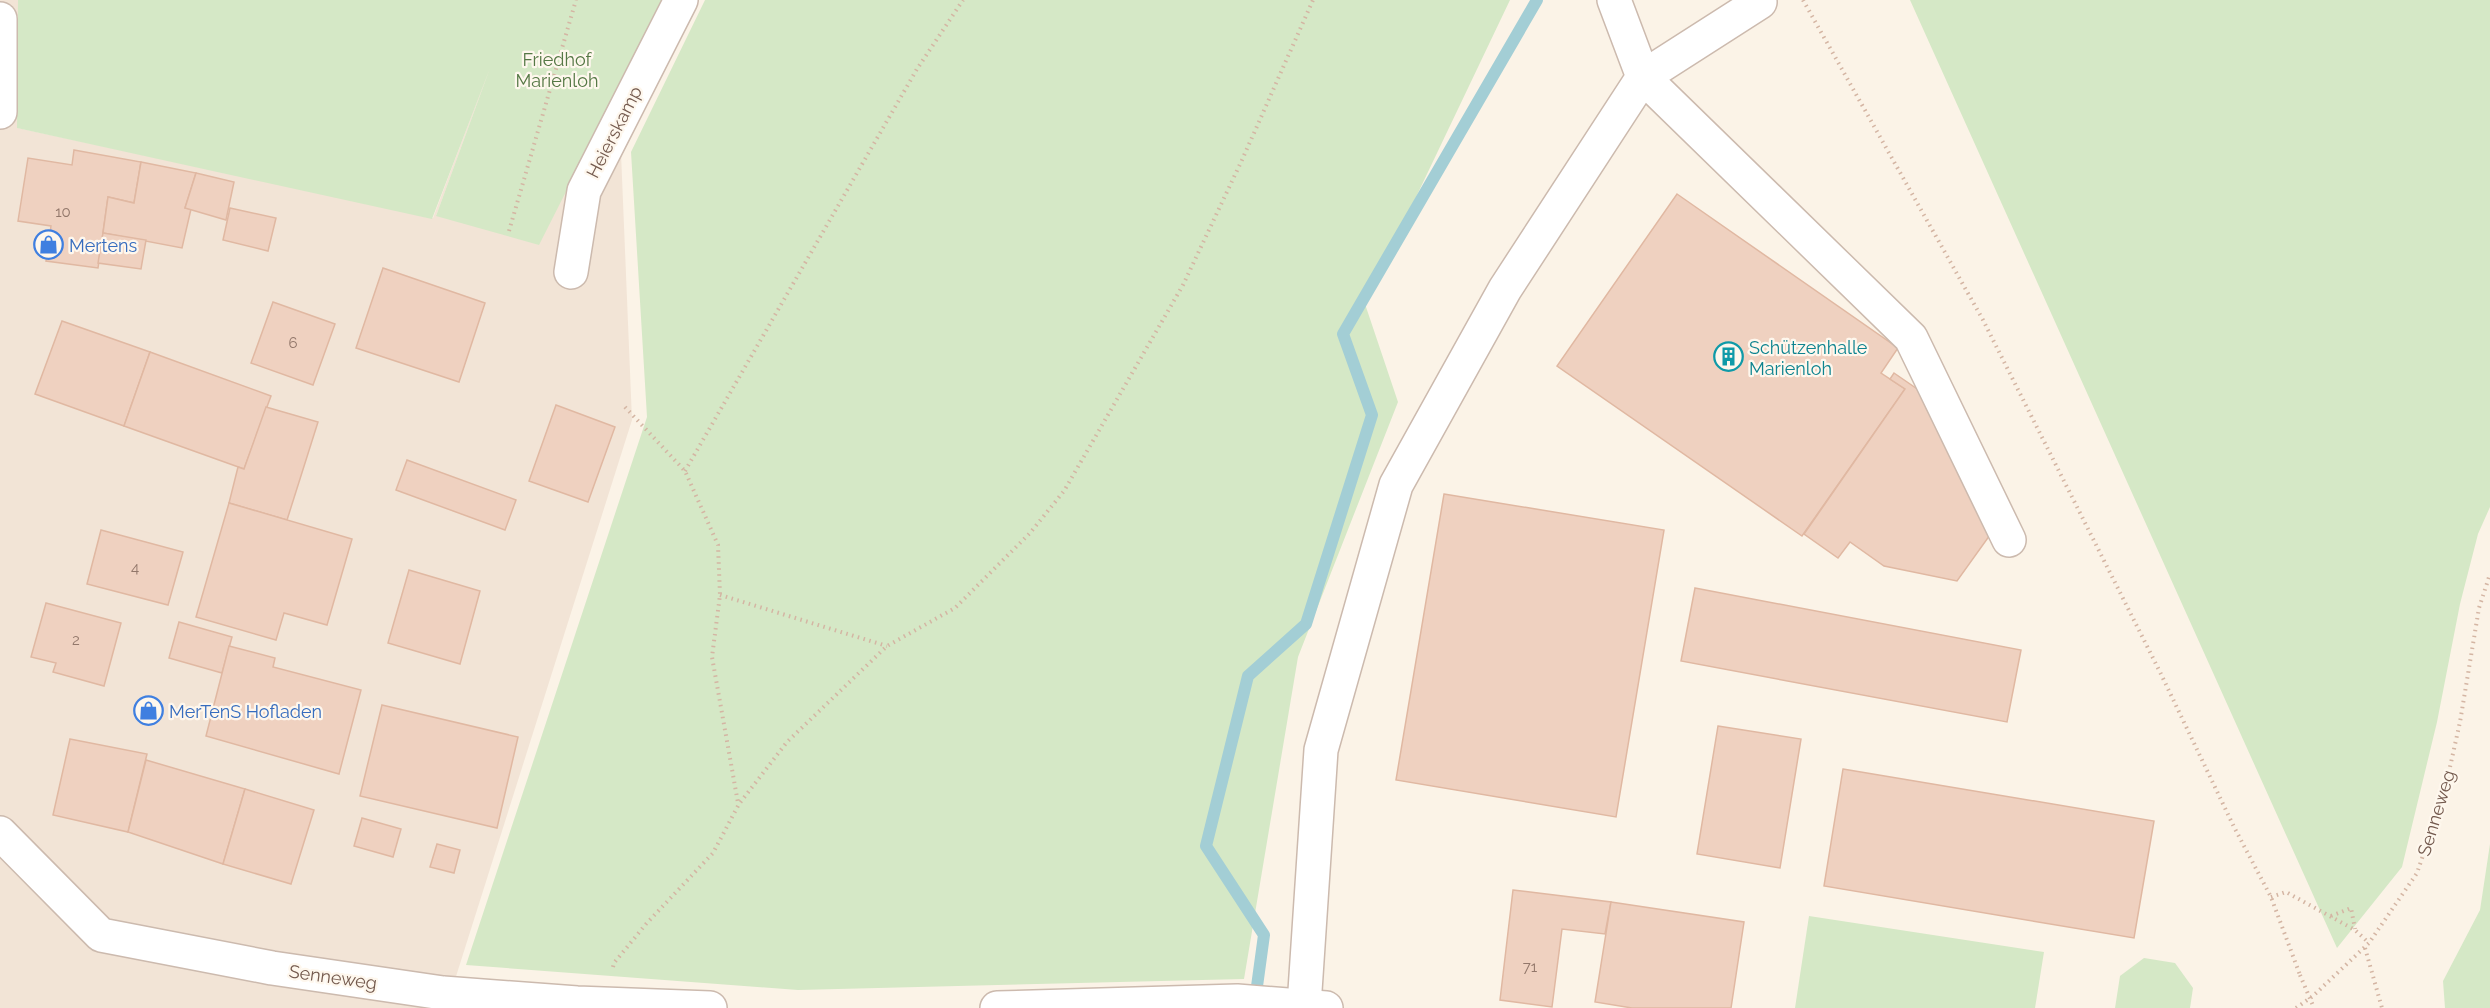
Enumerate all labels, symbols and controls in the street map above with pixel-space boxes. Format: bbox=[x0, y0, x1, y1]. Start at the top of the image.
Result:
park label: Friedhof Marienloh bbox=[516, 49, 598, 91]
street label: Heierskamp bbox=[582, 83, 646, 181]
house number: 10 bbox=[55, 203, 71, 221]
shop icon: Mertens bbox=[32, 229, 64, 261]
place label: Mertens bbox=[69, 235, 137, 256]
house number: 6 bbox=[288, 334, 298, 352]
place label: Schützenhalle Marienloh bbox=[1749, 337, 1868, 379]
building icon: Schützenhalle Marienloh bbox=[1712, 341, 1744, 373]
house number: 4 bbox=[131, 559, 139, 577]
house number: 2 bbox=[72, 631, 80, 649]
shop icon: MerTenS Hofladen bbox=[132, 695, 164, 727]
place label: MerTenS Hofladen bbox=[169, 701, 322, 722]
street label: Senneweg bbox=[2413, 767, 2459, 859]
house number: 71 bbox=[1523, 958, 1538, 976]
street label: Senneweg bbox=[288, 960, 378, 994]

